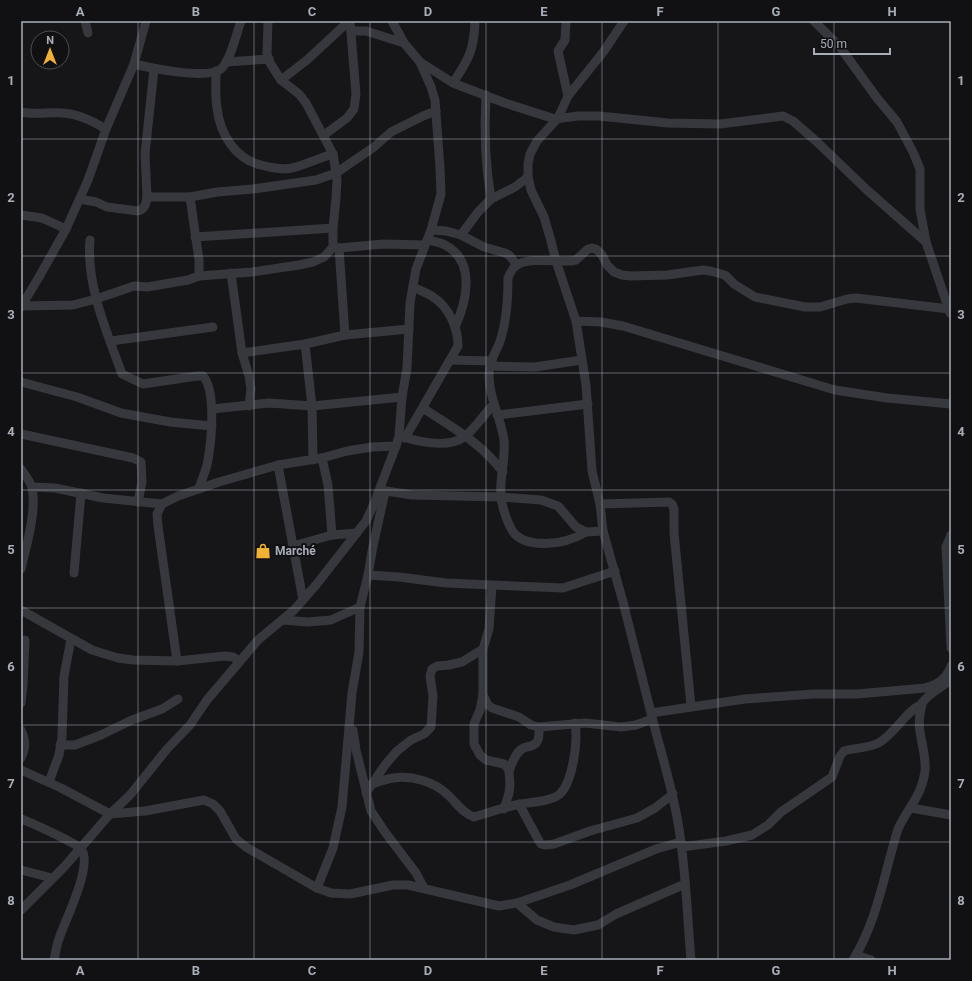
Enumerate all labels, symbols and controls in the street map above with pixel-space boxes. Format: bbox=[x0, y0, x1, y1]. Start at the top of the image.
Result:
text: A bbox=[76, 4, 85, 19]
text: B bbox=[192, 4, 200, 19]
text: C bbox=[308, 4, 317, 19]
text: D bbox=[424, 4, 432, 19]
text: E bbox=[540, 4, 548, 19]
text: F bbox=[656, 4, 664, 19]
text: G bbox=[772, 4, 781, 19]
text: H bbox=[887, 4, 897, 19]
north arrow bbox=[30, 30, 70, 70]
scale bar bbox=[814, 30, 890, 56]
text: N bbox=[46, 34, 54, 47]
text: 50 m bbox=[820, 37, 847, 51]
text: 1 bbox=[7, 73, 15, 88]
text: 1 bbox=[957, 73, 965, 88]
text: 2 bbox=[7, 190, 15, 205]
text: 2 bbox=[957, 190, 965, 205]
text: 3 bbox=[7, 307, 15, 322]
text: 3 bbox=[957, 307, 965, 322]
text: 4 bbox=[7, 424, 15, 439]
text: 4 bbox=[957, 424, 965, 439]
text: 5 bbox=[7, 542, 15, 557]
shop icon: Marché bbox=[254, 542, 272, 560]
text: 5 bbox=[957, 542, 965, 557]
place label: Marché bbox=[275, 544, 316, 558]
text: 6 bbox=[7, 659, 15, 674]
text: 6 bbox=[957, 659, 965, 674]
text: 7 bbox=[7, 776, 15, 791]
text: 7 bbox=[957, 776, 965, 791]
text: 8 bbox=[7, 893, 15, 908]
text: 8 bbox=[957, 893, 965, 908]
text: A bbox=[76, 963, 85, 978]
text: B bbox=[192, 963, 200, 978]
text: C bbox=[308, 963, 317, 978]
text: D bbox=[424, 963, 432, 978]
text: E bbox=[540, 963, 548, 978]
text: F bbox=[656, 963, 664, 978]
text: G bbox=[772, 963, 781, 978]
text: H bbox=[887, 963, 897, 978]

